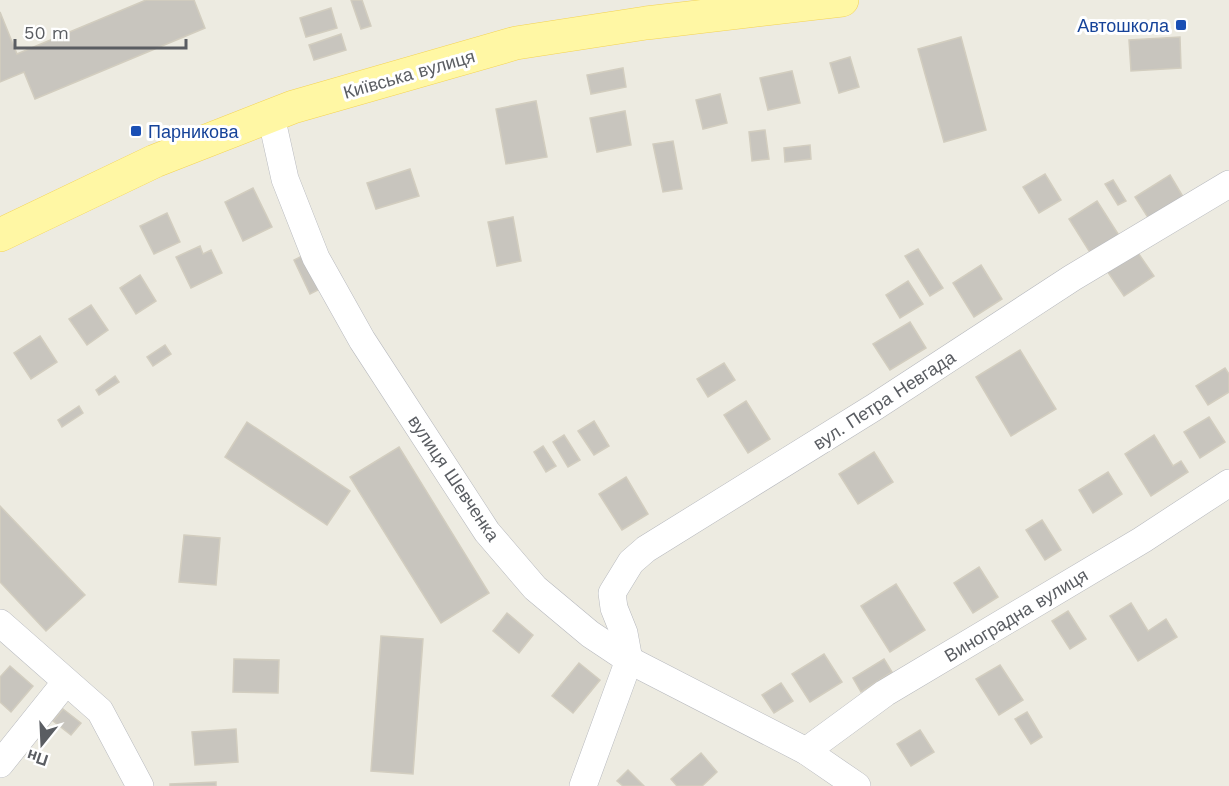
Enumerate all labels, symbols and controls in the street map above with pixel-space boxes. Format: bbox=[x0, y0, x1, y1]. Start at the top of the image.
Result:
scale bar bbox=[15, 12, 186, 50]
place label: Автошкола bbox=[1077, 15, 1170, 36]
marker: Автошкола bbox=[1174, 18, 1188, 32]
text: 50 m bbox=[24, 22, 69, 43]
street label: Київська вулиця bbox=[341, 45, 477, 103]
place label: Парникова bbox=[148, 121, 239, 142]
marker: Парникова bbox=[129, 124, 143, 138]
street label: вул. Петра Невгада bbox=[809, 346, 960, 454]
street label: вулиця Шевченка bbox=[404, 411, 504, 546]
street label: Виноградна вулиця bbox=[940, 564, 1092, 666]
north arrow bbox=[12, 714, 72, 774]
text: Пн bbox=[25, 745, 51, 770]

